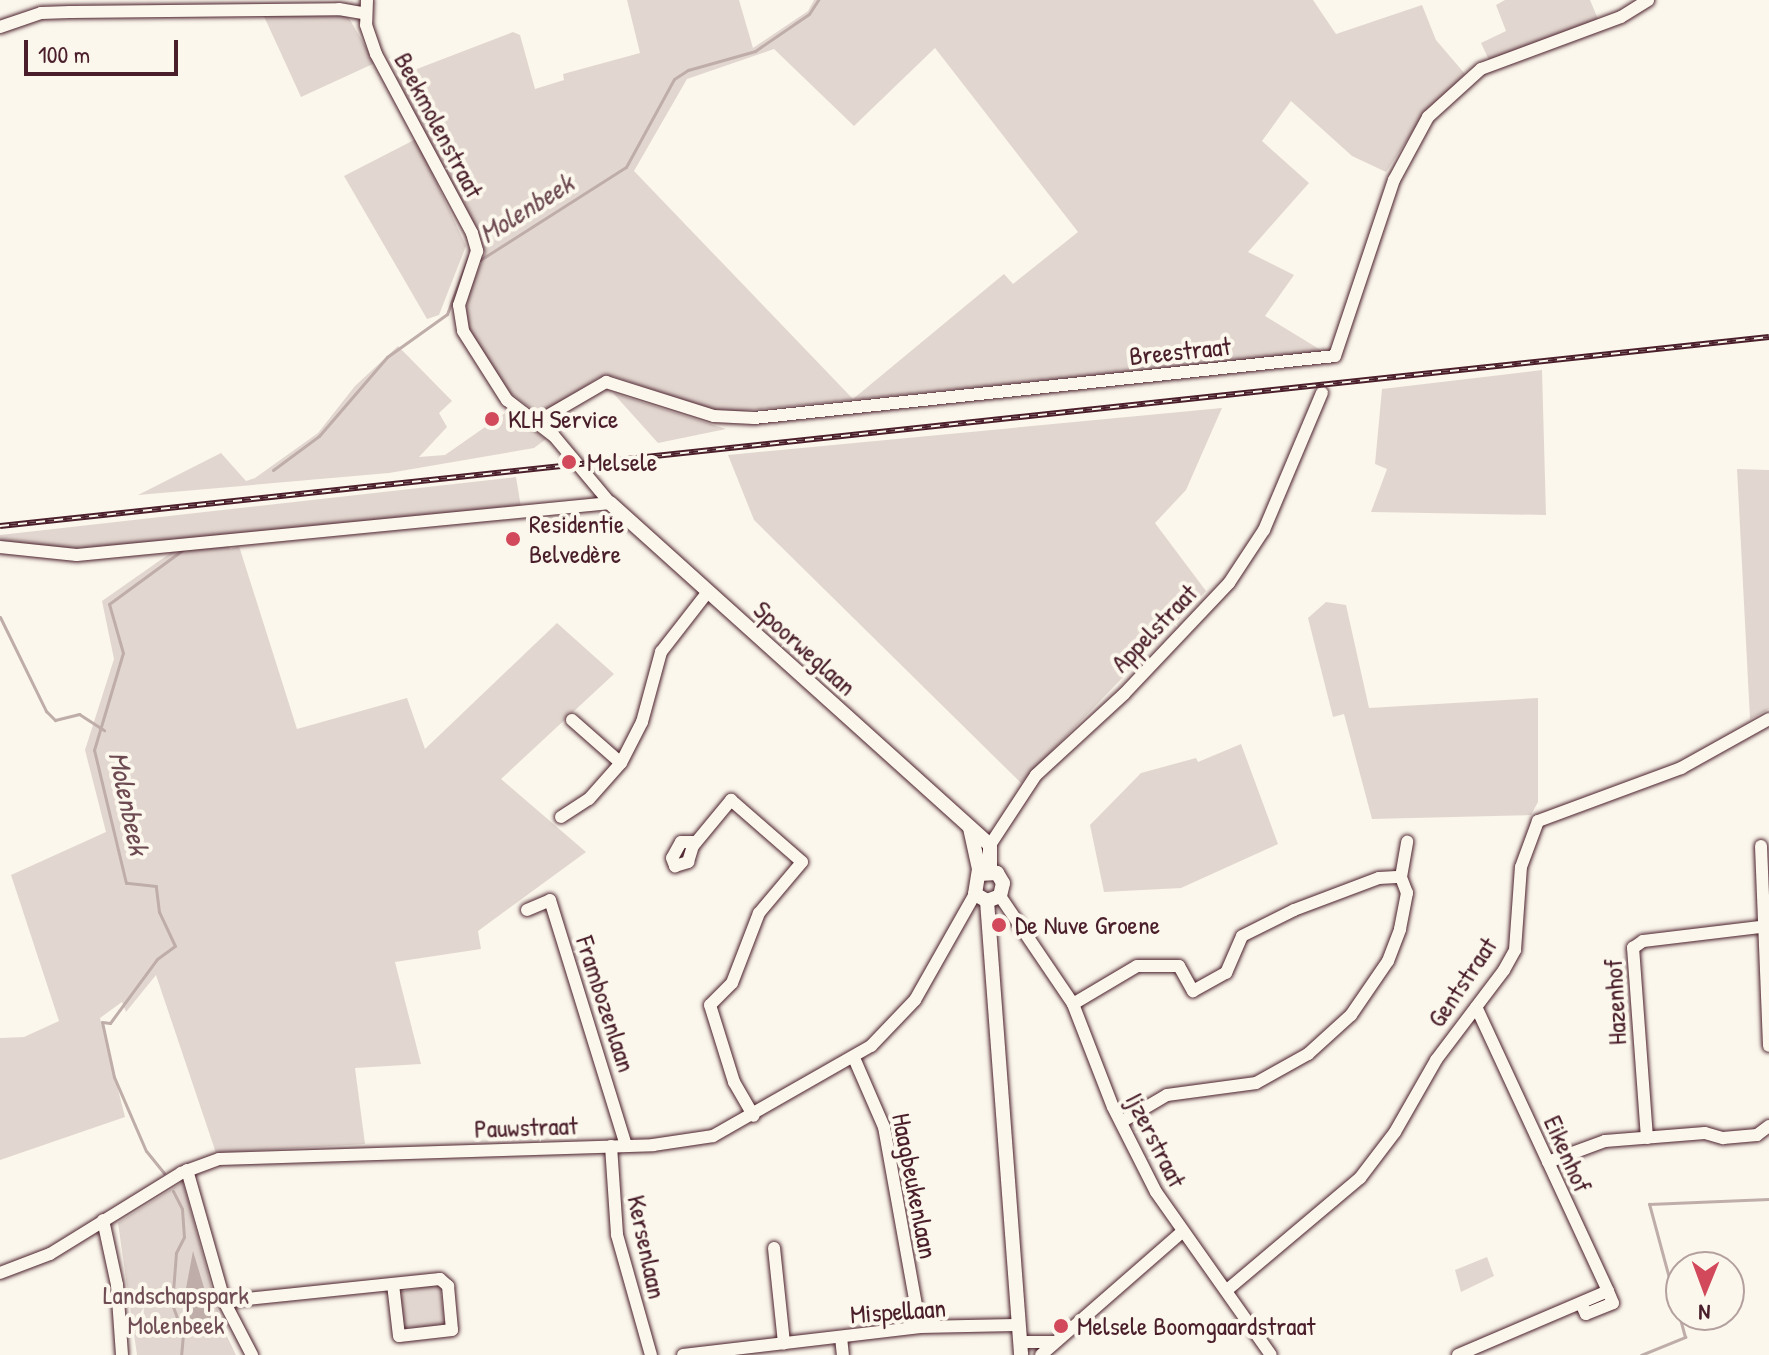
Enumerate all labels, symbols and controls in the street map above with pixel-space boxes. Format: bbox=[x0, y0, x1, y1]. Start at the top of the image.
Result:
scale bar bbox=[28, 24, 182, 74]
text: 100 m bbox=[38, 38, 90, 70]
street label: Beekmolenstraat bbox=[388, 47, 490, 203]
water label: Molenbeek bbox=[473, 166, 579, 250]
street label: Breestraat bbox=[1128, 330, 1232, 372]
place label: KLH Service bbox=[508, 403, 618, 435]
marker: KLH Service bbox=[483, 410, 501, 428]
place label: Melsele bbox=[587, 446, 657, 478]
marker: Melsele bbox=[558, 451, 580, 473]
place label: Residentie Belvedère bbox=[529, 508, 624, 570]
marker: Residentie Belvedère bbox=[504, 530, 522, 548]
street label: Appelstraat bbox=[1104, 577, 1204, 679]
street label: Spoorweglaan bbox=[747, 594, 863, 702]
water label: Molenbeek bbox=[102, 748, 156, 858]
place label: De Nuve Groene bbox=[1015, 909, 1160, 941]
marker: De Nuve Groene bbox=[990, 916, 1008, 934]
street label: Gentstraat bbox=[1421, 931, 1503, 1033]
street label: Frambozenlaan bbox=[569, 932, 643, 1076]
street label: Hazenhof bbox=[1597, 958, 1633, 1046]
street label: Ijzerstraat bbox=[1119, 1087, 1193, 1193]
street label: Pauwstraat bbox=[474, 1110, 578, 1144]
street label: Haagbeukenlaan bbox=[886, 1111, 944, 1261]
street label: Eikenhof bbox=[1537, 1111, 1599, 1197]
street label: Kersenlaan bbox=[621, 1192, 673, 1302]
north arrow bbox=[1665, 1251, 1745, 1331]
park label: Landschapspark Molenbeek bbox=[103, 1279, 249, 1340]
street label: Mispellaan bbox=[849, 1292, 947, 1330]
text: N bbox=[1698, 1298, 1711, 1328]
place label: Melsele Boomgaardstraat bbox=[1077, 1310, 1316, 1342]
marker: Melsele Boomgaardstraat bbox=[1052, 1317, 1070, 1335]

